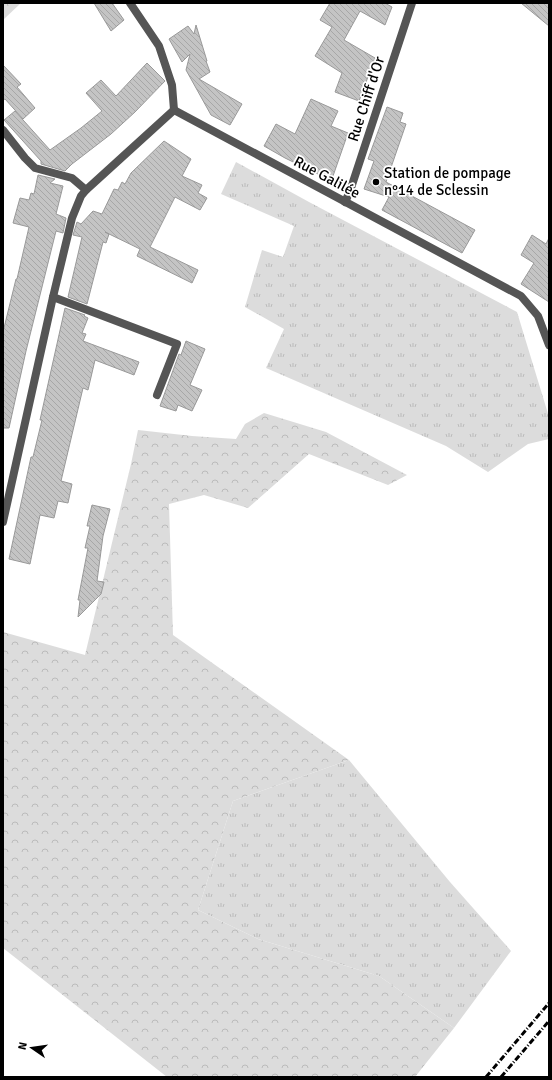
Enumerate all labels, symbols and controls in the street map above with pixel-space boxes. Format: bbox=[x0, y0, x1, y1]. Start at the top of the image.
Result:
street label: Rue Chiff d'Or bbox=[344, 54, 388, 144]
street label: Rue Galilée bbox=[291, 152, 363, 202]
place label: Station de pompage n°14 de Sclessin bbox=[384, 164, 511, 199]
marker: Station de pompage n°14 de Sclessin bbox=[371, 177, 381, 187]
north arrow bbox=[12, 1028, 52, 1068]
text: N bbox=[16, 1041, 30, 1051]

